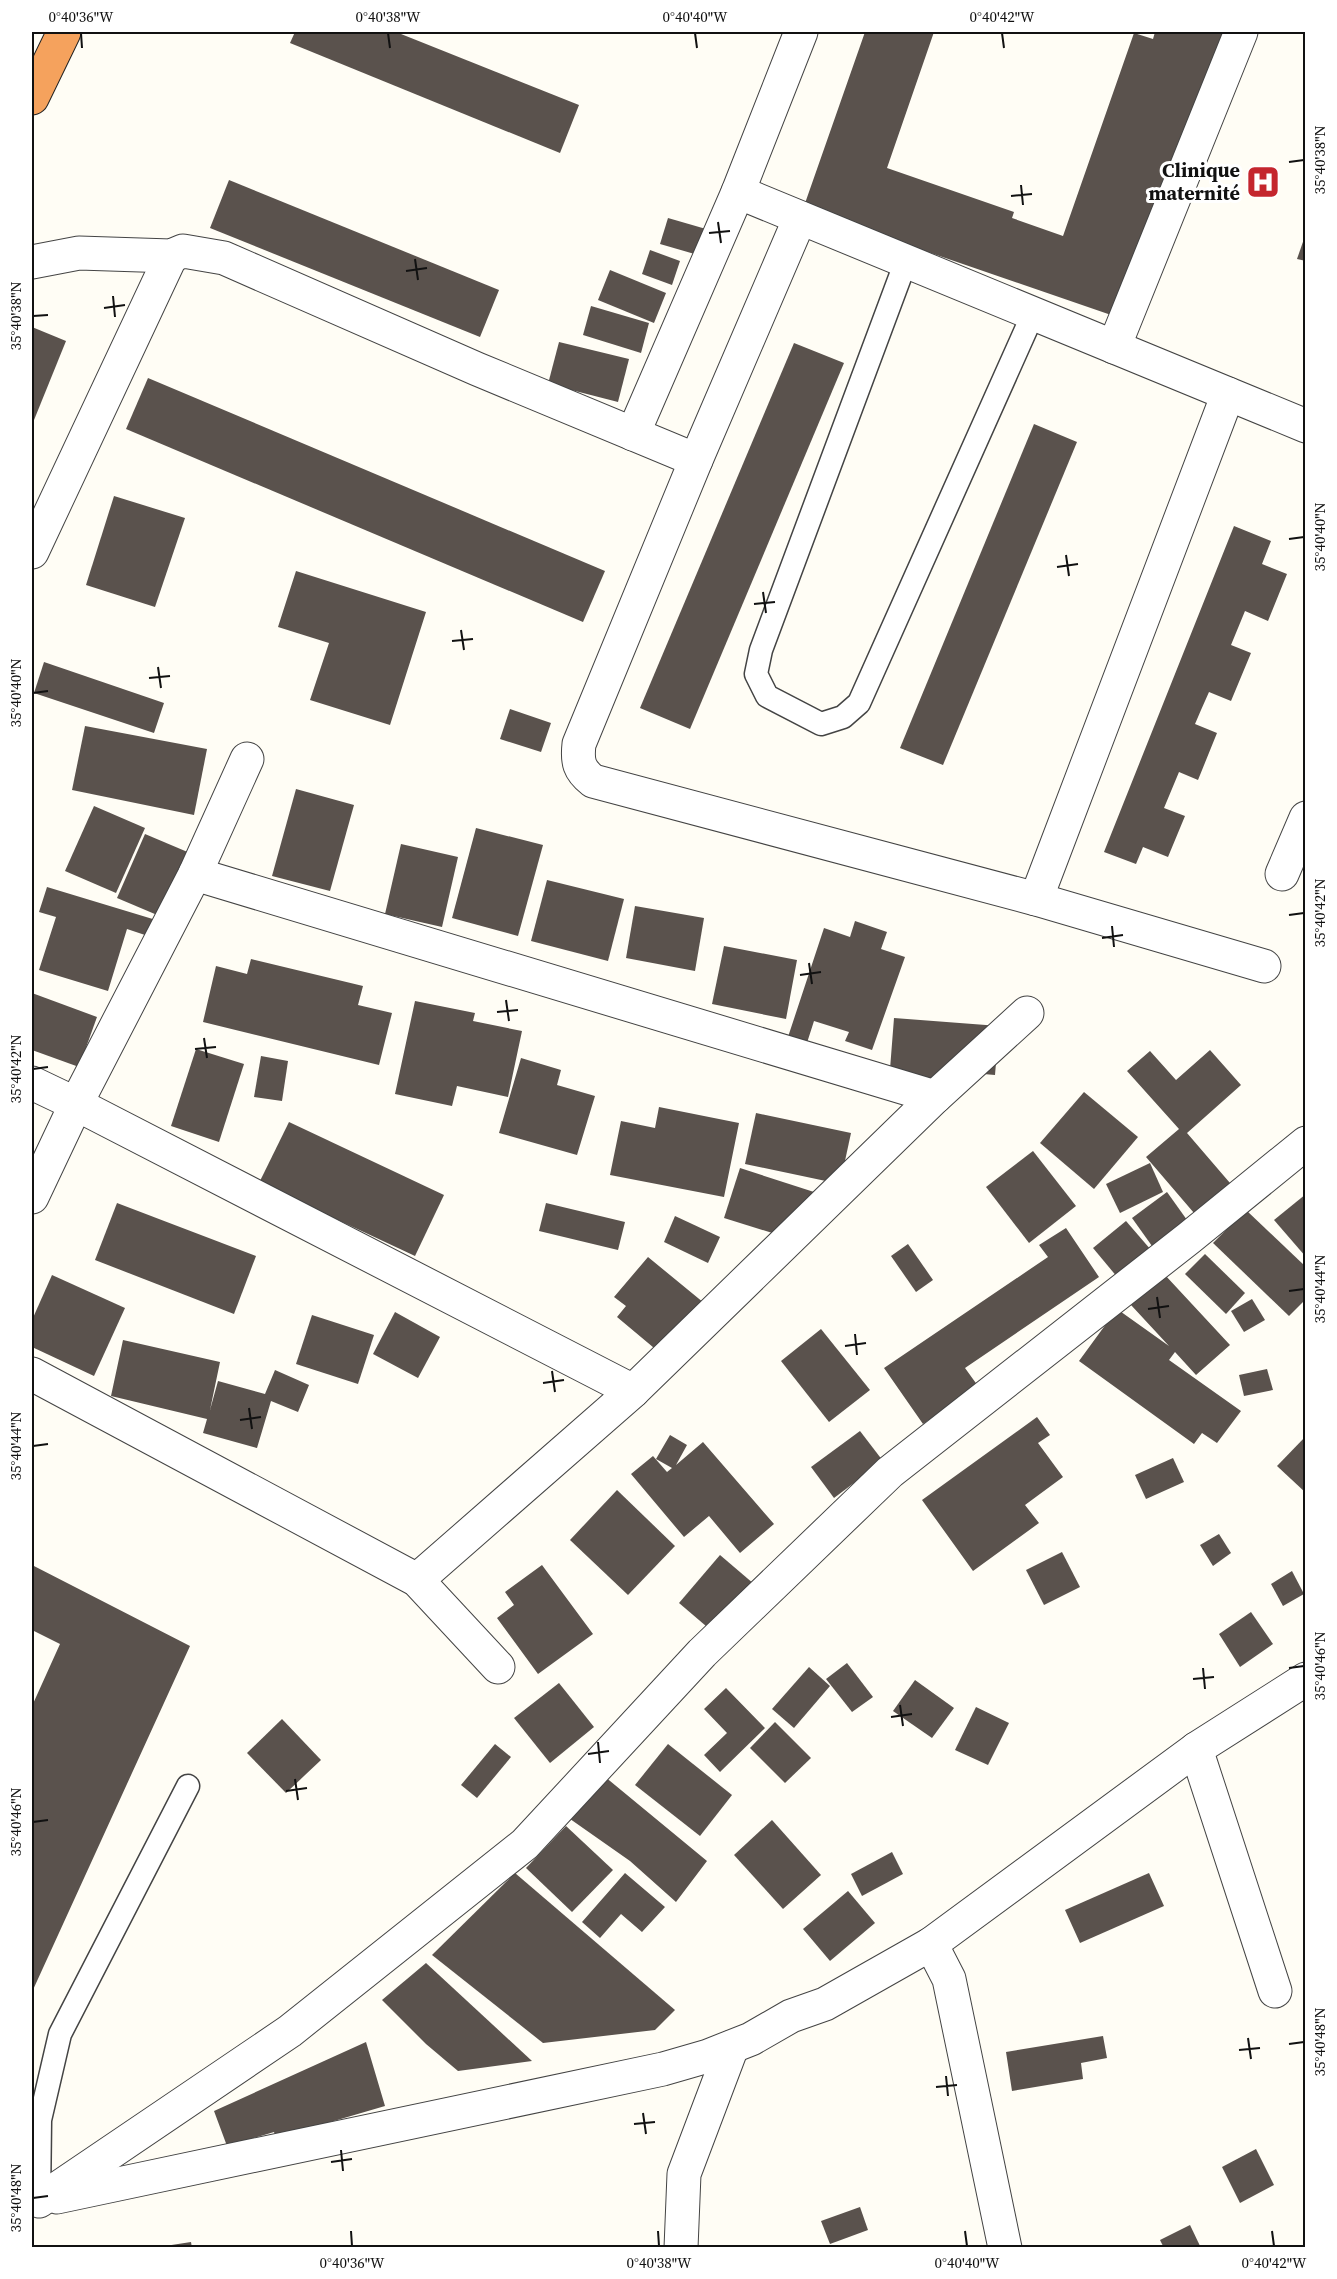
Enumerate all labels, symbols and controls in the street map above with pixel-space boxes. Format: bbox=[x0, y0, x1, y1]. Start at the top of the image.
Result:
text: 0°40'36"W bbox=[49, 6, 114, 27]
text: 0°40'38"W bbox=[356, 6, 421, 27]
text: 0°40'40"W bbox=[663, 6, 728, 27]
text: 0°40'42"W bbox=[970, 6, 1035, 27]
text: 35°40'38"N bbox=[1309, 125, 1330, 195]
place label: Clinique maternité bbox=[1148, 156, 1240, 207]
hospital icon: Clinique maternité bbox=[1245, 164, 1281, 200]
text: 35°40'38"N bbox=[5, 281, 26, 351]
text: 35°40'40"N bbox=[1309, 502, 1330, 572]
text: 35°40'40"N bbox=[5, 658, 26, 728]
text: 35°40'42"N bbox=[1309, 878, 1330, 948]
text: 35°40'42"N bbox=[5, 1034, 26, 1104]
text: 35°40'44"N bbox=[1309, 1254, 1330, 1324]
text: 35°40'44"N bbox=[5, 1411, 26, 1481]
text: 35°40'46"N bbox=[1309, 1631, 1330, 1701]
text: 35°40'46"N bbox=[5, 1787, 26, 1857]
text: 35°40'48"N bbox=[1309, 2007, 1330, 2077]
text: 35°40'48"N bbox=[5, 2163, 26, 2233]
text: 0°40'36"W bbox=[320, 2252, 385, 2273]
text: 0°40'38"W bbox=[627, 2252, 692, 2273]
text: 0°40'40"W bbox=[935, 2252, 1000, 2273]
text: 0°40'42"W bbox=[1242, 2252, 1307, 2273]

